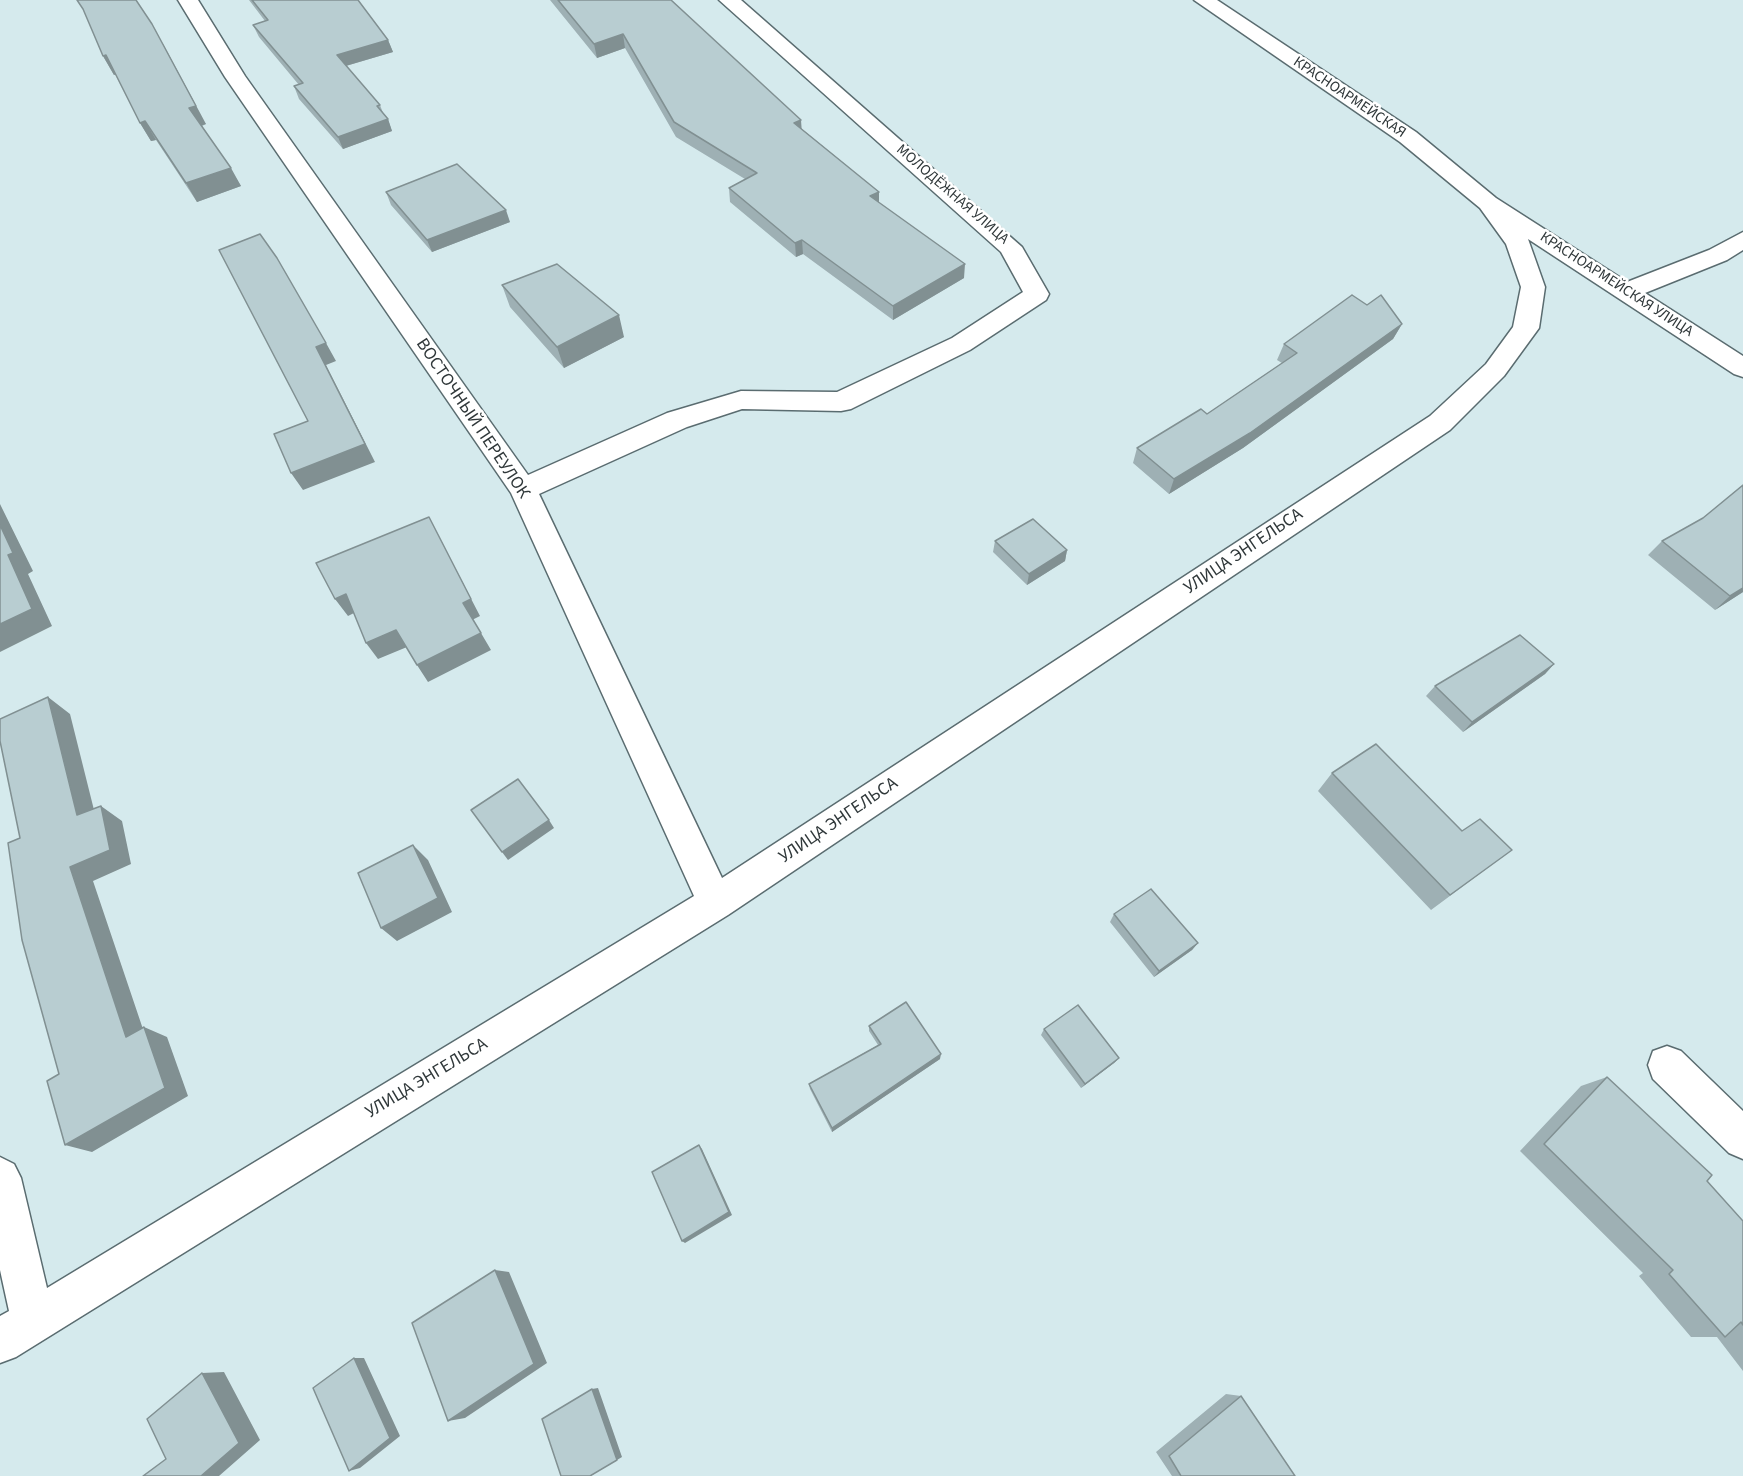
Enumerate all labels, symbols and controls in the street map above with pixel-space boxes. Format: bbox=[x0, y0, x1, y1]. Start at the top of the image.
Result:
street label: КРАСНОАРМЕЙСКАЯ bbox=[1289, 54, 1409, 142]
street label: МОЛОДЁЖНАЯ УЛИЦА bbox=[892, 141, 1012, 249]
street label: КРАСНОАРМЕЙСКАЯ УЛИЦА bbox=[1536, 229, 1696, 341]
street label: ВОСТОЧНЫЙ ПЕРЕУЛОК bbox=[410, 335, 534, 503]
street label: УЛИЦА ЭНГЕЛЬСА bbox=[1181, 504, 1307, 600]
street label: УЛИЦА ЭНГЕЛЬСА bbox=[776, 773, 902, 869]
street label: УЛИЦА ЭНГЕЛЬСА bbox=[362, 1034, 492, 1124]

